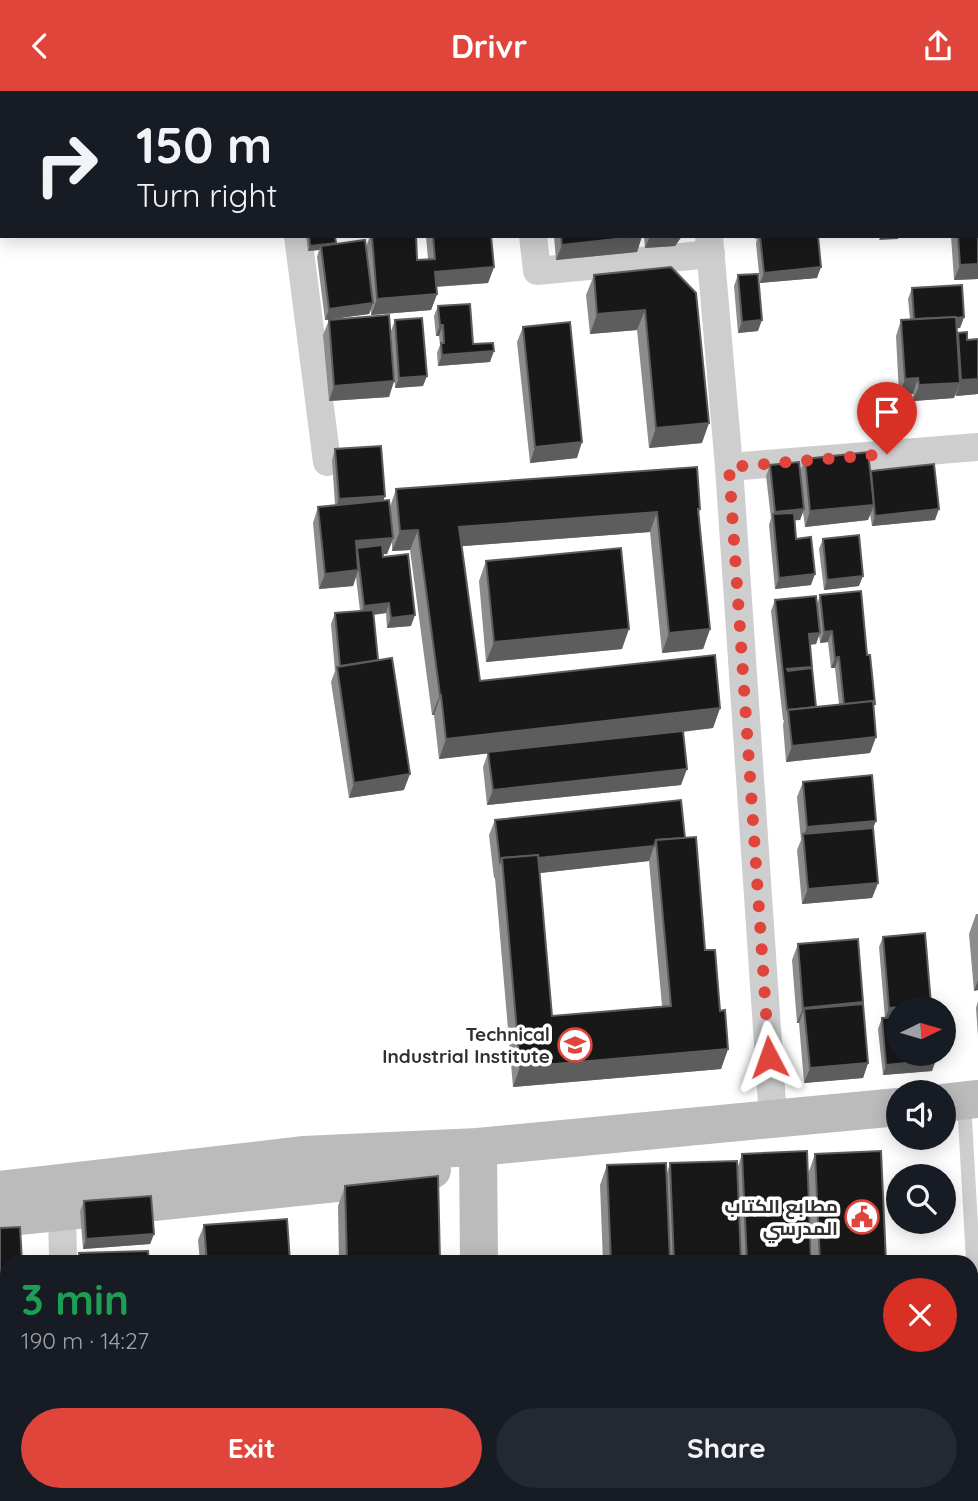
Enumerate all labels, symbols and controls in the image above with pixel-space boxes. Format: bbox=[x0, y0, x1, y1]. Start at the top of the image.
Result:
text: Drivr bbox=[451, 26, 527, 66]
icon: back bbox=[21, 27, 59, 65]
icon: share bbox=[919, 27, 957, 65]
text: 150 m bbox=[136, 114, 272, 175]
icon: right bbox=[21, 119, 112, 210]
text: Turn right bbox=[136, 175, 277, 215]
pin bbox=[857, 382, 917, 454]
icon: arrive bbox=[868, 393, 906, 431]
north arrow bbox=[886, 996, 956, 1066]
map controls bbox=[886, 996, 956, 1234]
position arrow bbox=[732, 1020, 806, 1094]
place label: Technical Industrial Institute bbox=[382, 1022, 550, 1068]
school or university icon: Technical Industrial Institute bbox=[556, 1026, 594, 1064]
button: sound bbox=[886, 1080, 956, 1150]
button: search bbox=[886, 1164, 956, 1234]
place label: مطابع الكتاب المدرسي bbox=[725, 1194, 838, 1244]
public building icon: مطابع الكتاب المدرسي bbox=[843, 1198, 881, 1236]
text: 3 min bbox=[21, 1273, 129, 1326]
button: close bbox=[883, 1278, 957, 1352]
text: 190 m · 14:27 bbox=[21, 1326, 149, 1355]
button: Exit bbox=[21, 1408, 482, 1488]
button: Share bbox=[496, 1408, 957, 1488]

